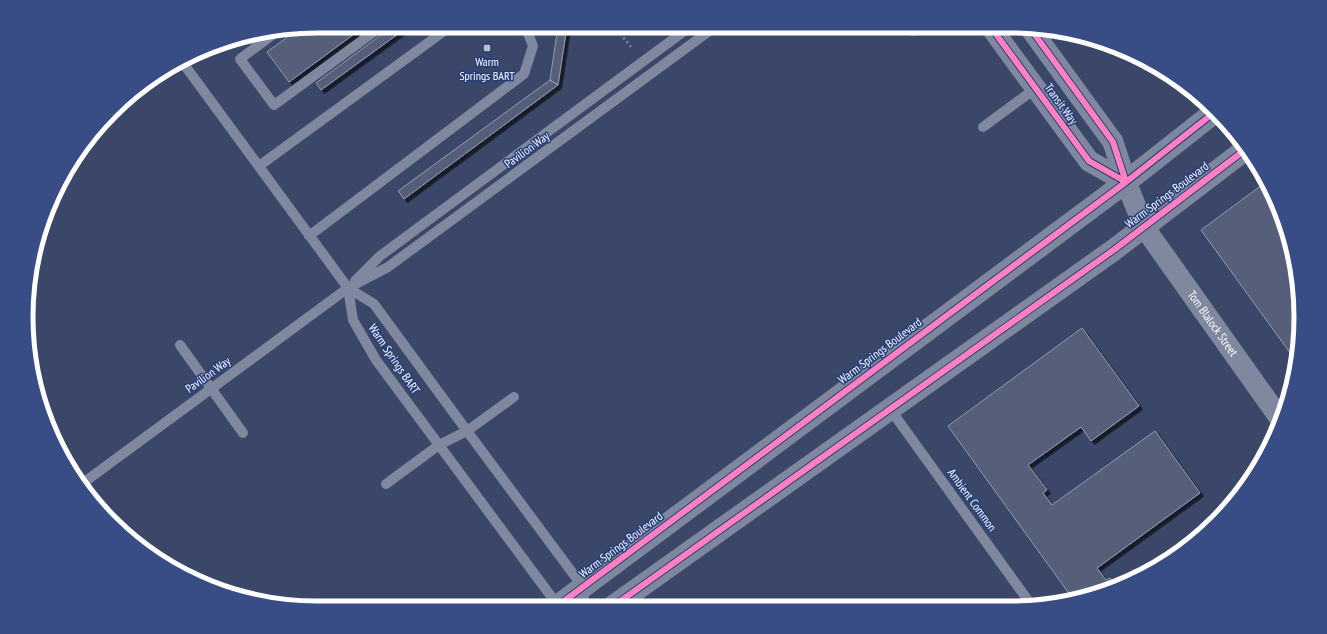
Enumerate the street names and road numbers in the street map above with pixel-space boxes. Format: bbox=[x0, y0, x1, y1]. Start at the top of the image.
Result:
street label: Transit Way bbox=[1042, 80, 1082, 128]
street label: Pavilion Way bbox=[501, 128, 553, 171]
street label: Warm Springs Boulevard bbox=[1122, 158, 1212, 231]
street label: Tom Blalock Street bbox=[1185, 288, 1242, 360]
street label: Warm Springs Boulevard bbox=[835, 314, 925, 387]
street label: Warm Springs BART bbox=[365, 321, 424, 397]
street label: Pavilion Way bbox=[182, 353, 234, 396]
street label: Ambient Common bbox=[945, 465, 1000, 534]
street label: Warm Springs Boulevard bbox=[576, 508, 666, 581]

